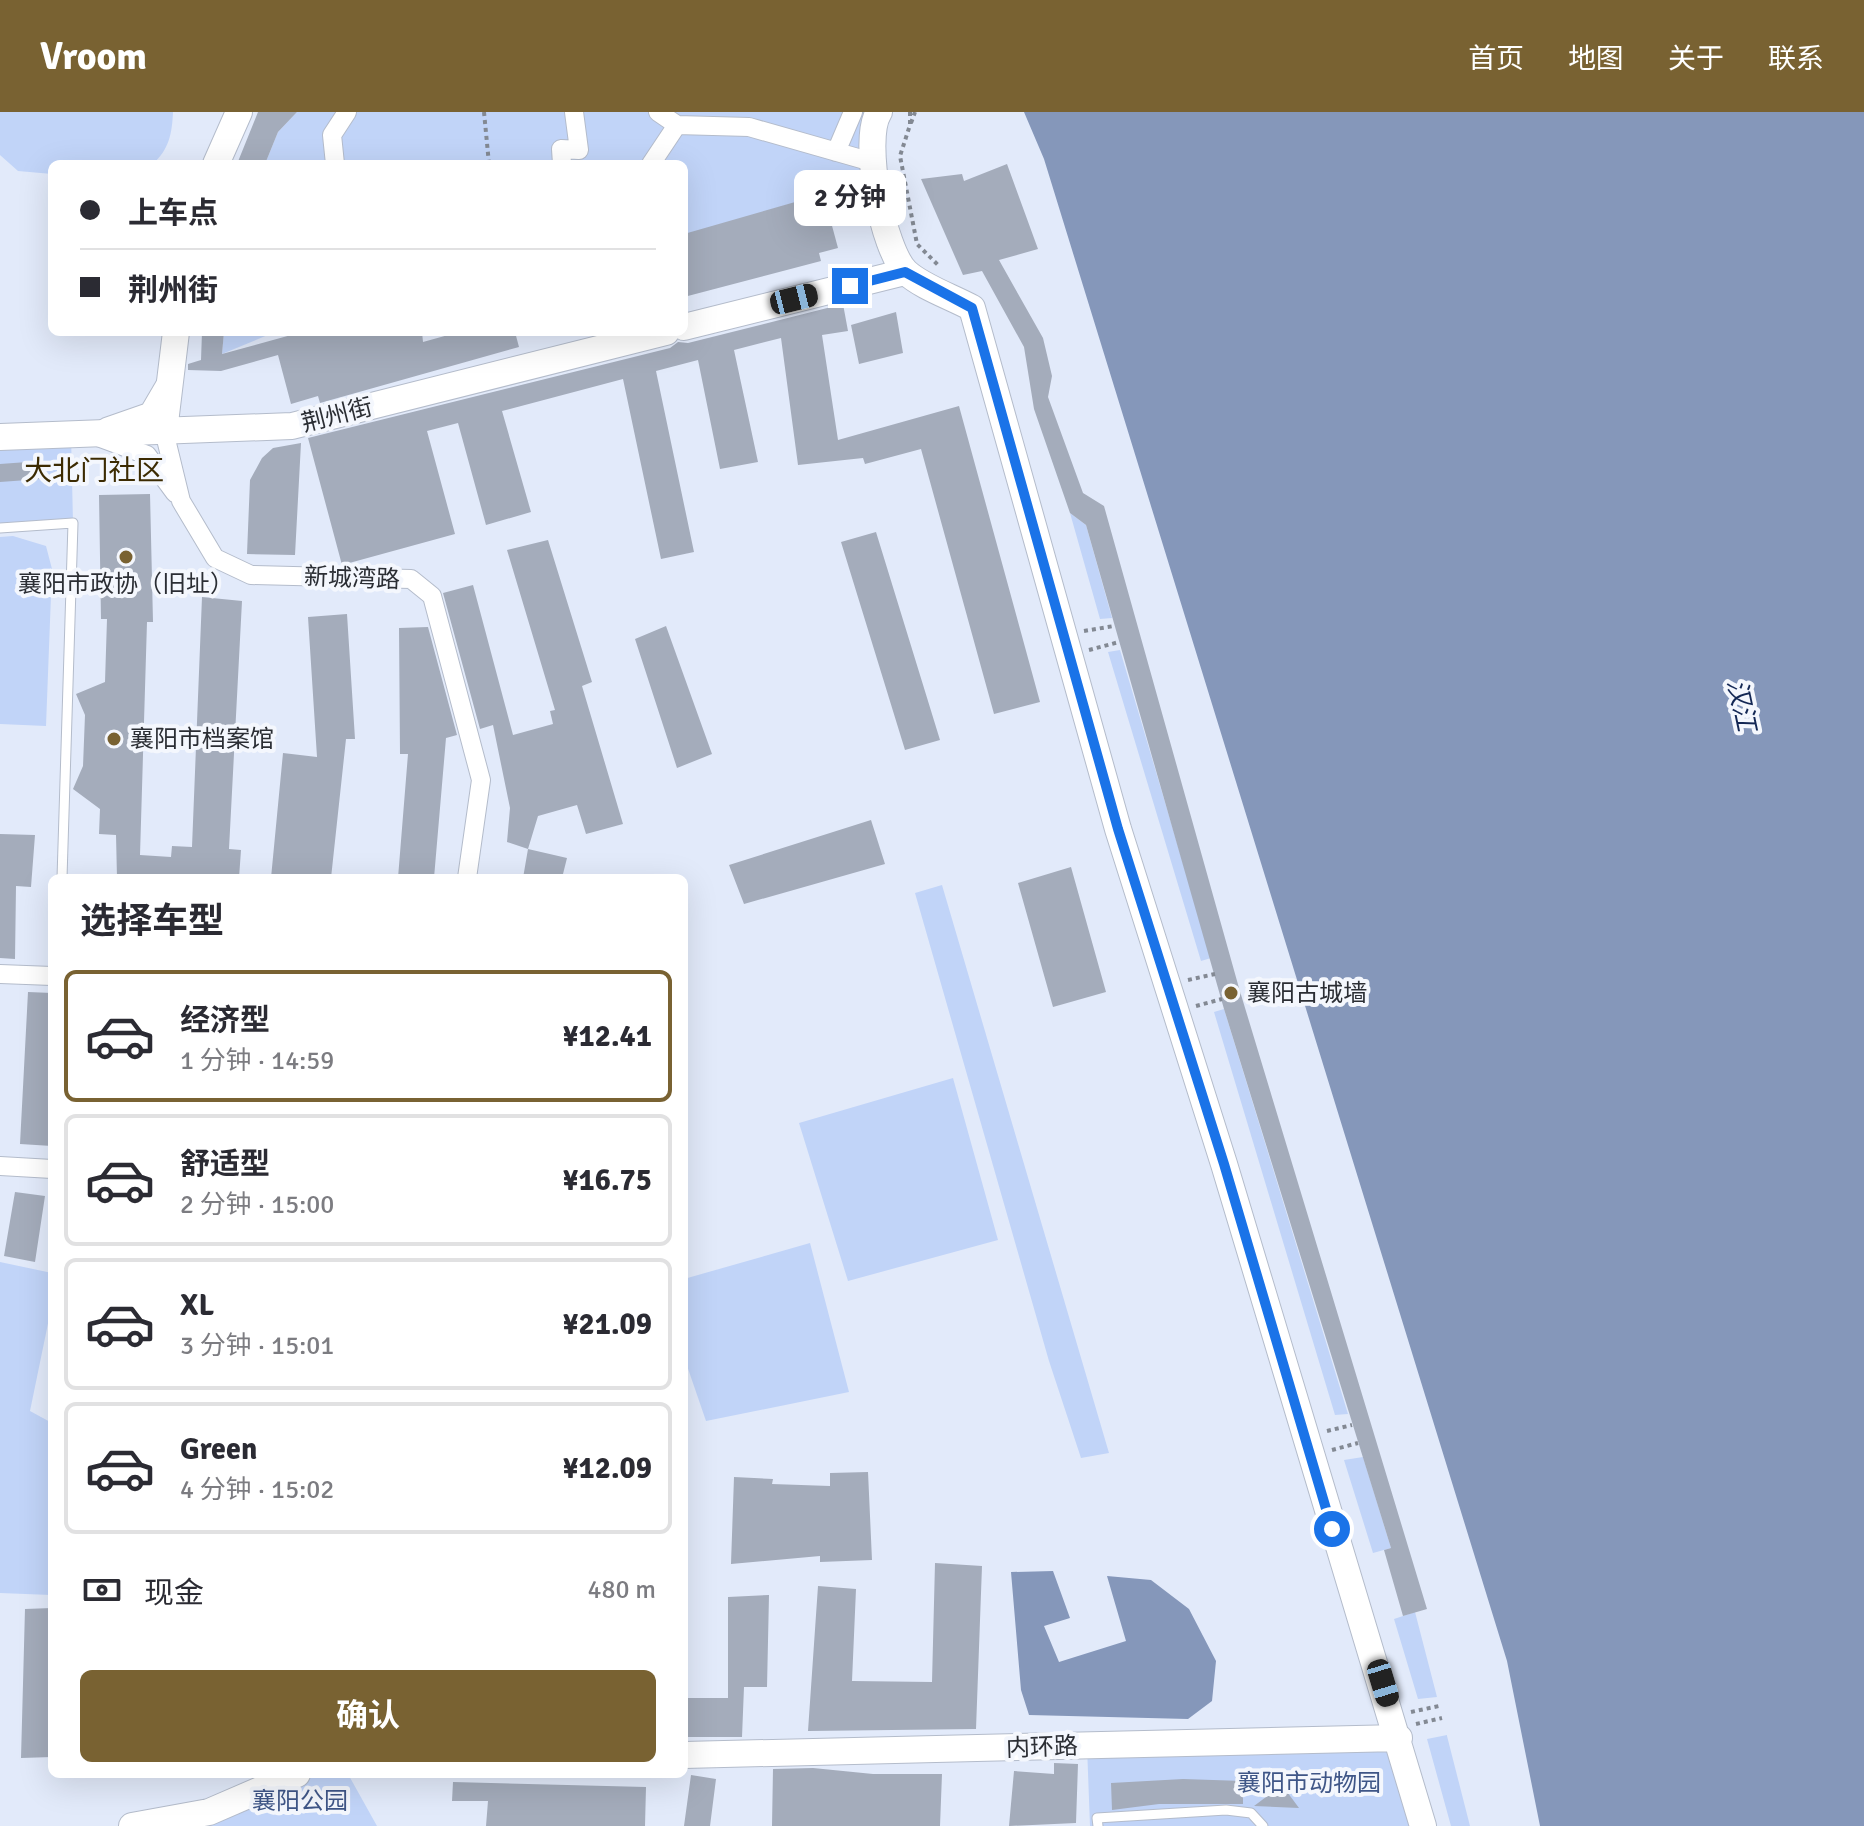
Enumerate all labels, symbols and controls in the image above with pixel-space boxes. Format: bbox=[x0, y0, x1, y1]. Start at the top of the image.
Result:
text: Vroom bbox=[40, 33, 147, 80]
text: 首页 bbox=[1468, 42, 1524, 76]
text: 地图 bbox=[1568, 42, 1624, 76]
text: 关于 bbox=[1668, 42, 1724, 76]
text: 联系 bbox=[1768, 42, 1824, 76]
callout: 2 分钟 bbox=[794, 170, 906, 226]
text: 2 分钟 bbox=[814, 182, 886, 214]
text: 上车点 bbox=[128, 195, 218, 232]
route end bbox=[832, 268, 868, 304]
text: 荆州街 bbox=[128, 272, 218, 309]
car bbox=[768, 282, 820, 316]
street label: 荆州街 bbox=[298, 392, 376, 438]
district label: 大北门社区 bbox=[24, 454, 164, 488]
marker: 襄阳市政协（旧址） bbox=[117, 548, 135, 566]
street label: 新城湾路 bbox=[304, 561, 400, 595]
place label: 襄阳市政协（旧址） bbox=[18, 569, 234, 599]
water label: 汉江 bbox=[1720, 676, 1763, 737]
place label: 襄阳市档案馆 bbox=[130, 724, 274, 754]
marker: 襄阳市档案馆 bbox=[105, 730, 123, 748]
text: 选择车型 bbox=[80, 899, 224, 944]
place label: 襄阳古城墙 bbox=[1247, 978, 1367, 1008]
marker: 襄阳古城墙 bbox=[1222, 984, 1240, 1002]
icon: car bbox=[84, 1000, 156, 1072]
text: 经济型 bbox=[180, 1002, 270, 1039]
text: ¥12.41 bbox=[562, 1018, 652, 1055]
text: 1 分钟 · 14:59 bbox=[180, 1045, 334, 1077]
icon: car bbox=[84, 1144, 156, 1216]
text: 舒适型 bbox=[180, 1146, 270, 1183]
text: ¥16.75 bbox=[562, 1162, 652, 1199]
text: 2 分钟 · 15:00 bbox=[180, 1189, 334, 1221]
text: XL bbox=[180, 1287, 214, 1324]
icon: car bbox=[84, 1288, 156, 1360]
text: ¥21.09 bbox=[562, 1306, 652, 1343]
text: 3 分钟 · 15:01 bbox=[180, 1330, 334, 1362]
text: Green bbox=[180, 1431, 257, 1468]
icon: car bbox=[84, 1432, 156, 1504]
text: ¥12.09 bbox=[562, 1450, 652, 1487]
text: 4 分钟 · 15:02 bbox=[180, 1474, 334, 1506]
route start bbox=[1314, 1511, 1350, 1547]
icon: cash bbox=[80, 1568, 124, 1612]
text: 480 m bbox=[587, 1574, 656, 1606]
text: 现金 bbox=[144, 1575, 204, 1612]
car bbox=[1365, 1657, 1401, 1709]
button: 确认 bbox=[80, 1670, 656, 1762]
street label: 内环路 bbox=[1005, 1731, 1079, 1763]
park label: 襄阳市动物园 bbox=[1237, 1768, 1381, 1798]
park label: 襄阳公园 bbox=[252, 1786, 348, 1816]

